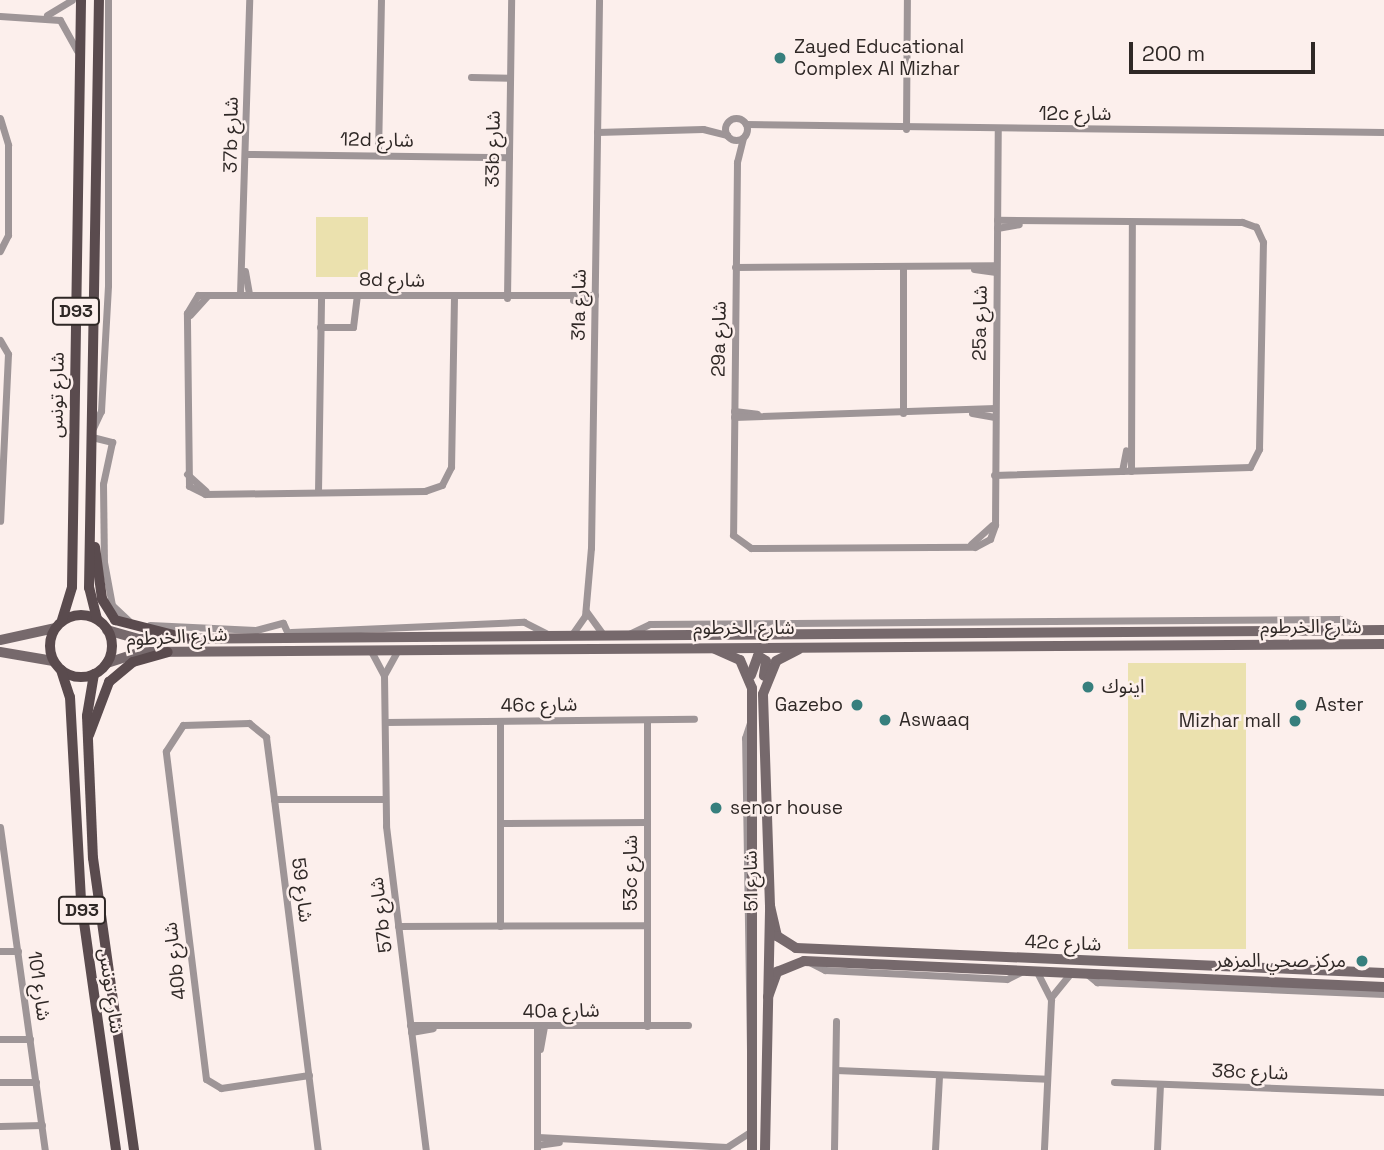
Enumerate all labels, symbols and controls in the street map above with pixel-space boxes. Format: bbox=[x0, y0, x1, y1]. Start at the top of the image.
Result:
scale bar bbox=[1132, 28, 1318, 72]
place label: Zayed Educational Complex Al Mizhar bbox=[794, 36, 964, 80]
text: 200 m bbox=[1142, 40, 1205, 67]
marker: Zayed Educational Complex Al Mizhar bbox=[772, 50, 788, 66]
street label: 37b شارع bbox=[219, 97, 243, 173]
street label: 12c شارع bbox=[1039, 103, 1111, 125]
street label: 33b شارع bbox=[481, 110, 505, 188]
street label: 12d شارع bbox=[340, 128, 414, 152]
street label: 8d شارع bbox=[359, 268, 425, 292]
street label: 31a شارع bbox=[567, 269, 591, 341]
street label: 25a شارع bbox=[968, 285, 992, 361]
road number: D93 bbox=[52, 296, 100, 326]
street label: 29a شارع bbox=[707, 301, 731, 377]
street label: شارع تونس bbox=[45, 352, 69, 438]
street label: شارع الخرطوم bbox=[1260, 616, 1362, 638]
street label: شارع الخرطوم bbox=[693, 617, 795, 639]
street label: شارع الخرطوم bbox=[126, 623, 228, 651]
place label: اينوك bbox=[1102, 676, 1144, 698]
marker: اينوك bbox=[1080, 679, 1096, 695]
street label: 46c شارع bbox=[500, 693, 578, 717]
place label: Gazebo bbox=[775, 694, 843, 716]
place label: Aster bbox=[1315, 694, 1364, 716]
marker: Gazebo bbox=[849, 697, 865, 713]
marker: Aster bbox=[1293, 697, 1309, 713]
place label: Aswaaq bbox=[899, 709, 970, 731]
place label: Mizhar mall bbox=[1179, 710, 1281, 732]
marker: Aswaaq bbox=[877, 712, 893, 728]
marker: Mizhar mall bbox=[1287, 713, 1303, 729]
place label: senor house bbox=[730, 797, 843, 819]
marker: senor house bbox=[708, 800, 724, 816]
street label: 53c شارع bbox=[620, 835, 642, 911]
street label: شارع 51 bbox=[739, 850, 763, 912]
street label: شارع 59 bbox=[287, 856, 317, 924]
street label: 57b شارع bbox=[365, 876, 397, 954]
road number: D93 bbox=[57, 896, 106, 925]
street label: 40b شارع bbox=[159, 921, 191, 1001]
street label: 42c شارع bbox=[1024, 930, 1102, 956]
street label: شارع تونس bbox=[94, 947, 128, 1035]
street label: شارع 101 bbox=[23, 950, 55, 1022]
place label: مركز صحي المزهر bbox=[1215, 950, 1346, 972]
marker: مركز صحي المزهر bbox=[1352, 951, 1372, 971]
street label: 40a شارع bbox=[522, 999, 600, 1023]
street label: 38c شارع bbox=[1211, 1059, 1289, 1085]

